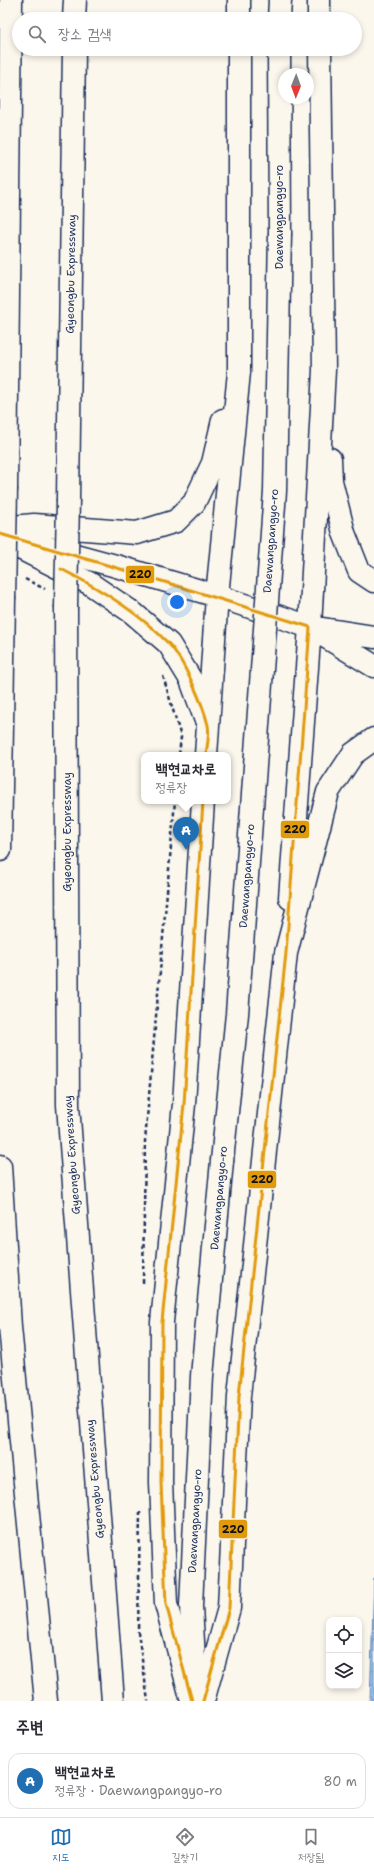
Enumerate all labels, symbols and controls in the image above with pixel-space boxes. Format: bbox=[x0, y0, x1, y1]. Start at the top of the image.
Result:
search box bbox=[12, 12, 362, 56]
icon: search bbox=[26, 23, 48, 45]
text: 장소 검색 bbox=[58, 24, 111, 44]
north arrow bbox=[278, 68, 314, 104]
street label: Daewangpangyo-ro bbox=[272, 164, 287, 269]
street label: Gyeongbu Expressway bbox=[62, 214, 80, 334]
street label: Daewangpangyo-ro bbox=[260, 488, 282, 594]
line badge: 220 bbox=[125, 565, 155, 584]
text: 220 bbox=[129, 567, 152, 582]
your location bbox=[167, 592, 187, 612]
popup bbox=[141, 752, 231, 804]
text: 백현교차로 bbox=[156, 759, 216, 779]
street label: Gyeongbu Expressway bbox=[60, 772, 75, 892]
text: 정류장 bbox=[156, 779, 187, 796]
pin: A bbox=[173, 817, 199, 850]
line badge: 220 bbox=[280, 820, 310, 839]
text: 220 bbox=[284, 822, 307, 837]
street label: Daewangpangyo-ro bbox=[236, 823, 258, 929]
street label: Gyeongbu Expressway bbox=[60, 1095, 84, 1215]
street label: Daewangpangyo-ro bbox=[207, 1145, 231, 1251]
line badge: 220 bbox=[247, 1170, 277, 1189]
text: 220 bbox=[251, 1172, 274, 1187]
street label: Gyeongbu Expressway bbox=[82, 1419, 108, 1539]
street label: Daewangpangyo-ro bbox=[185, 1468, 205, 1574]
line badge: 220 bbox=[218, 1519, 248, 1539]
text: 220 bbox=[222, 1522, 245, 1537]
map controls bbox=[326, 1617, 362, 1689]
button: locate bbox=[326, 1617, 362, 1653]
button: layers bbox=[326, 1653, 362, 1689]
text: 주변 bbox=[16, 1716, 43, 1738]
text: 백현교차로 bbox=[55, 1762, 115, 1782]
text: A bbox=[25, 1773, 35, 1790]
text: 80 m bbox=[323, 1773, 357, 1790]
text: 정류장 · Daewangpangyo-ro bbox=[55, 1782, 222, 1799]
tab: 지도 bbox=[50, 1826, 72, 1865]
tab: 길찾기 bbox=[171, 1826, 198, 1865]
tab: 저장됨 bbox=[298, 1826, 324, 1865]

